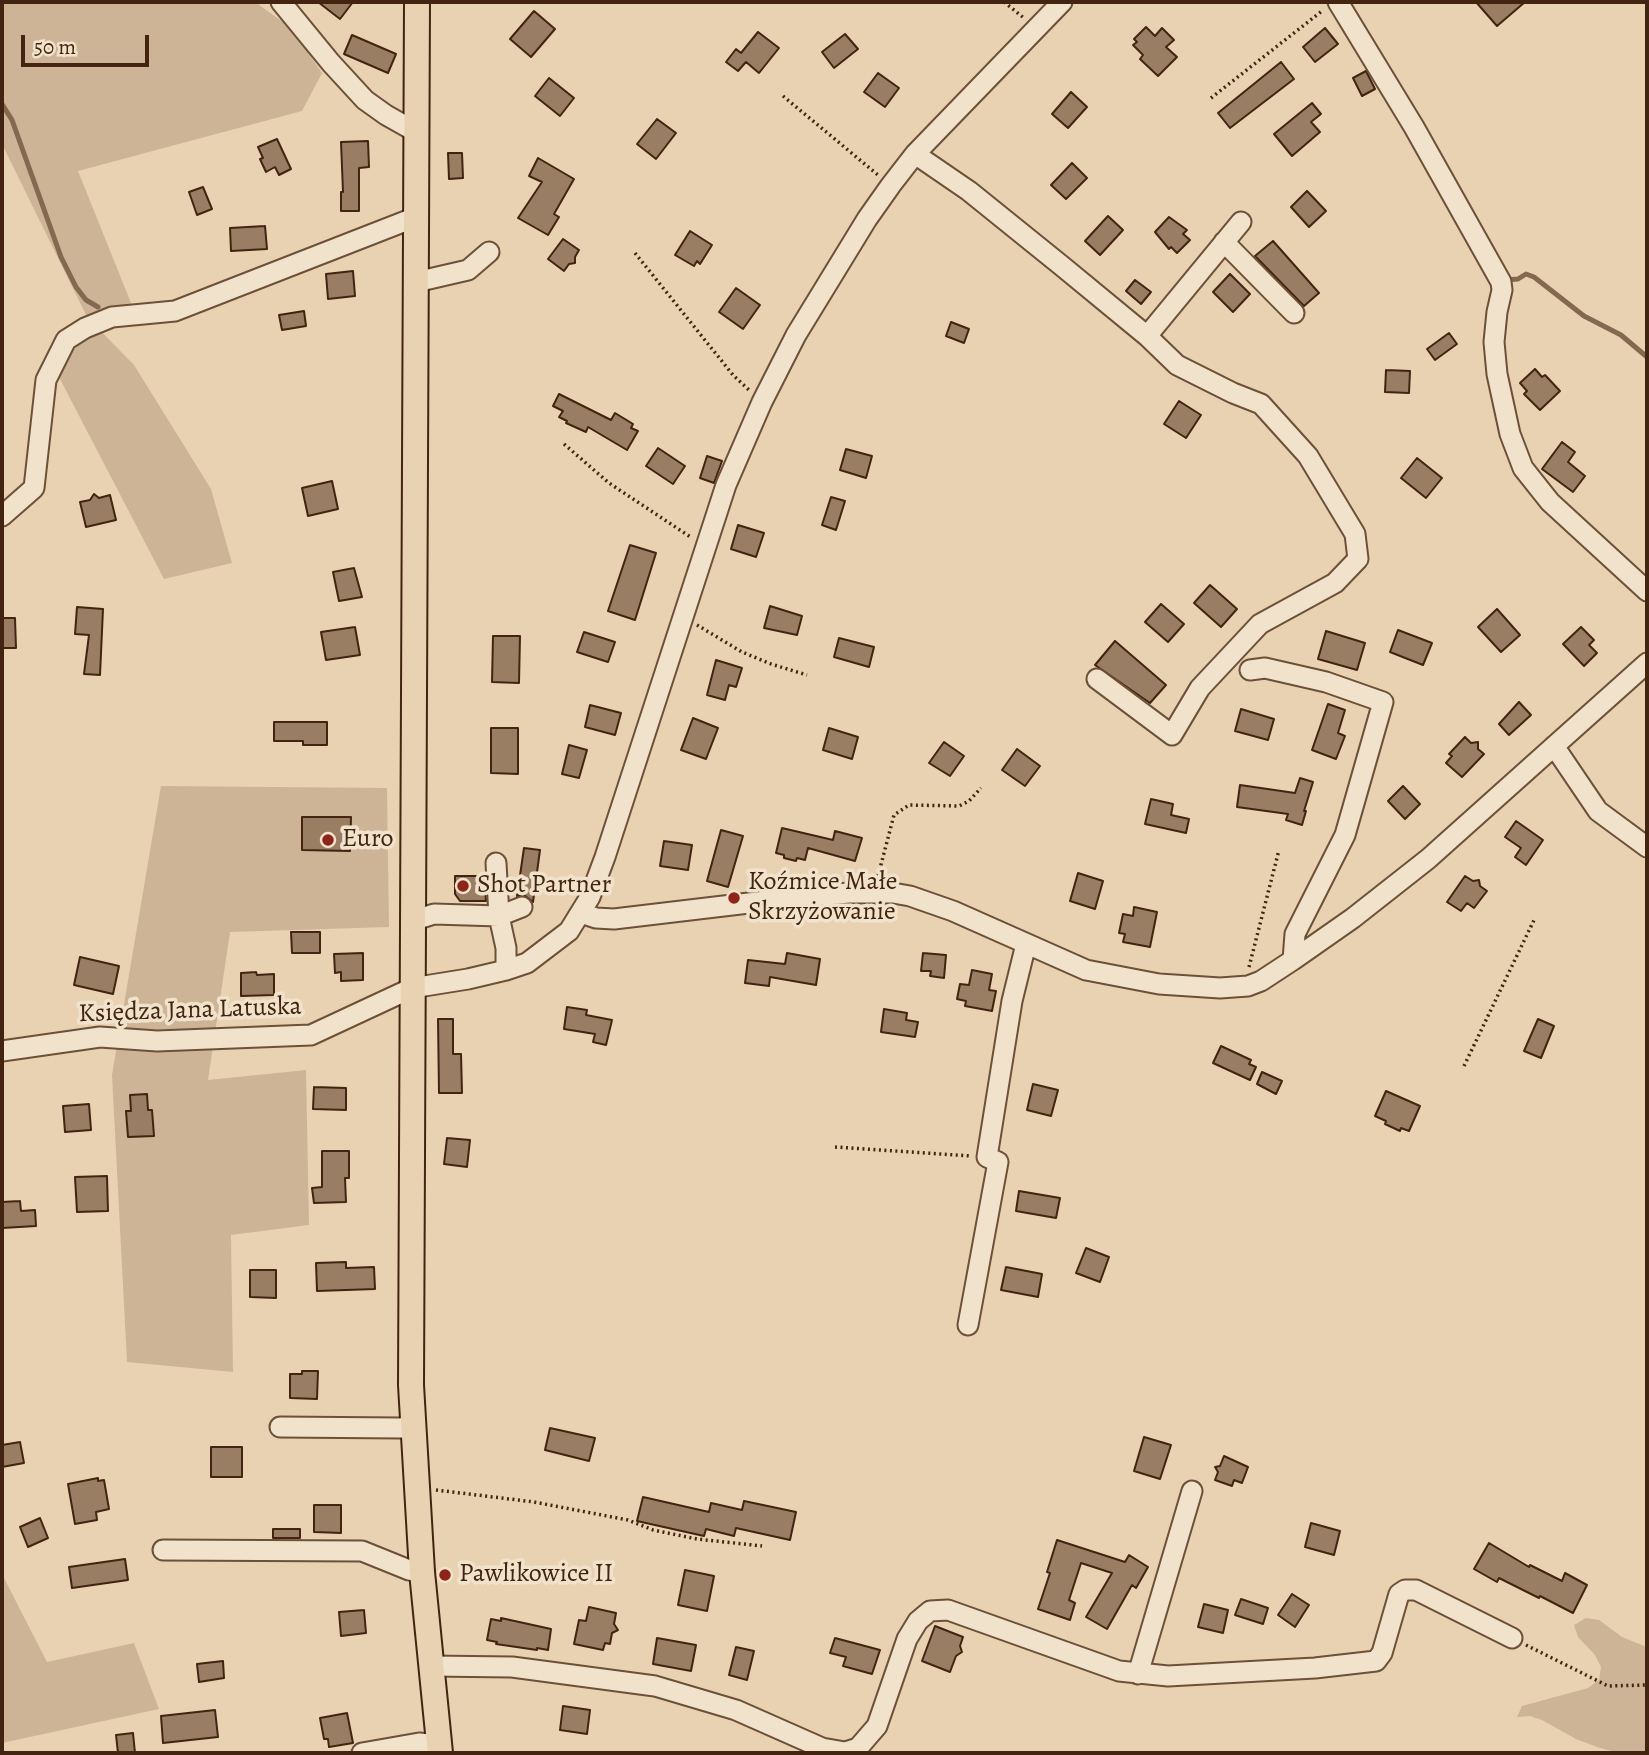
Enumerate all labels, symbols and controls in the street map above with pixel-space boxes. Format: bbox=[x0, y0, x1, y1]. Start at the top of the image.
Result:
scale bar bbox=[24, 21, 152, 65]
text: 50 m bbox=[34, 33, 76, 61]
place label: Euro bbox=[342, 824, 394, 856]
marker: Euro bbox=[320, 832, 336, 848]
place label: Koźmice Małe Skrzyżowanie bbox=[748, 867, 897, 928]
place label: Shot Partner bbox=[477, 870, 611, 902]
marker: Shot Partner bbox=[455, 878, 471, 894]
marker: Koźmice Małe Skrzyżowanie bbox=[726, 890, 742, 906]
street label: Księdza Jana Latuska bbox=[78, 992, 302, 1030]
place label: Pawlikowice II bbox=[459, 1559, 613, 1591]
marker: Pawlikowice II bbox=[437, 1567, 453, 1583]

